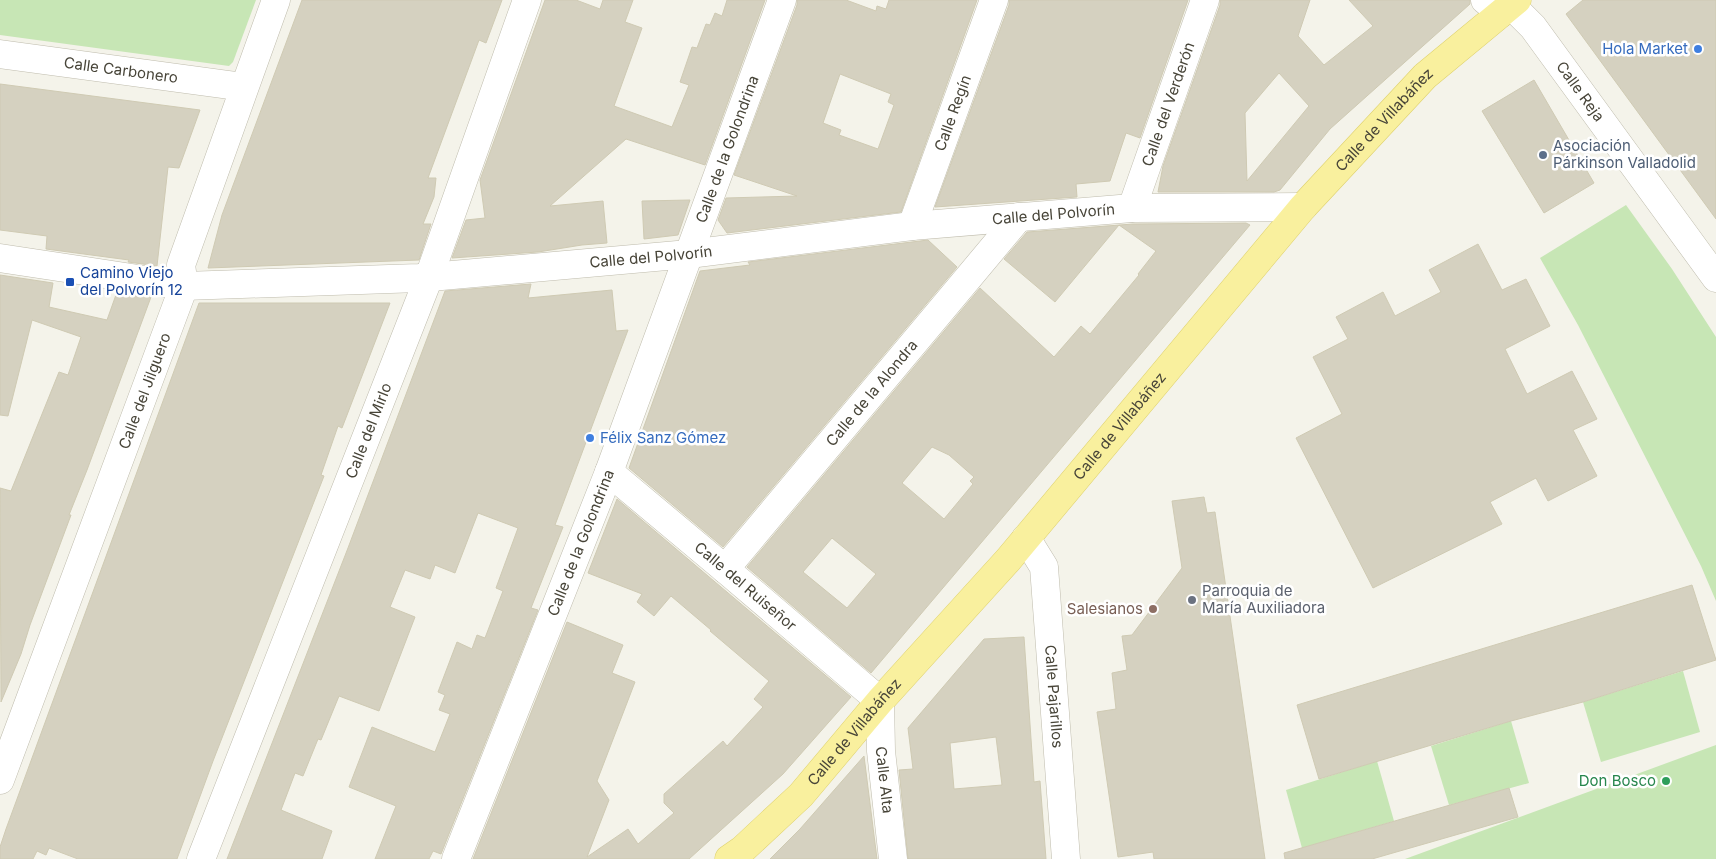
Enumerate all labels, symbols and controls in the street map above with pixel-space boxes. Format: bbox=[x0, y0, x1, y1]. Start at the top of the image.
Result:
street label: Calle del Verderón bbox=[1137, 39, 1199, 169]
place label: Hola Market bbox=[1602, 39, 1688, 58]
marker: Hola Market bbox=[1692, 43, 1704, 55]
street label: Calle Carbonero bbox=[63, 53, 179, 87]
street label: Calle Reja bbox=[1552, 57, 1609, 125]
street label: Calle de Villabáñez bbox=[1331, 63, 1437, 175]
street label: Calle Regín bbox=[930, 72, 975, 154]
street label: Calle de la Golondrina bbox=[691, 73, 763, 225]
place label: Asociación Párkinson Valladolid bbox=[1553, 136, 1696, 172]
marker: Asociación Párkinson Valladolid bbox=[1537, 149, 1549, 161]
street label: Calle del Polvorín bbox=[991, 199, 1116, 228]
street label: Calle del Polvorín bbox=[589, 241, 713, 272]
place label: Camino Viejo del Polvorín 12 bbox=[80, 263, 183, 299]
marker: Camino Viejo del Polvorín 12 bbox=[64, 276, 76, 288]
street label: Calle del Jilguero bbox=[114, 330, 175, 452]
street label: Calle de la Alondra bbox=[821, 336, 921, 450]
street label: Calle de Villabáñez bbox=[1069, 368, 1170, 484]
street label: Calle del Mirlo bbox=[341, 380, 396, 481]
place label: Félix Sanz Gómez bbox=[600, 428, 726, 447]
marker: Félix Sanz Gómez bbox=[584, 432, 596, 444]
street label: Calle de la Golondrina bbox=[543, 467, 618, 619]
street label: Calle del Ruiseñor bbox=[691, 538, 801, 635]
place label: Parroquia de María Auxiliadora bbox=[1202, 581, 1325, 617]
marker: Parroquia de María Auxiliadora bbox=[1186, 594, 1198, 606]
place label: Salesianos bbox=[1067, 599, 1143, 618]
marker: Salesianos bbox=[1147, 603, 1159, 615]
street label: Calle Pajarillos bbox=[1041, 644, 1068, 749]
street label: Calle de Villabáñez bbox=[803, 674, 905, 789]
street label: Calle Alta bbox=[872, 745, 898, 814]
place label: Don Bosco bbox=[1579, 771, 1656, 790]
marker: Don Bosco bbox=[1660, 775, 1672, 787]

